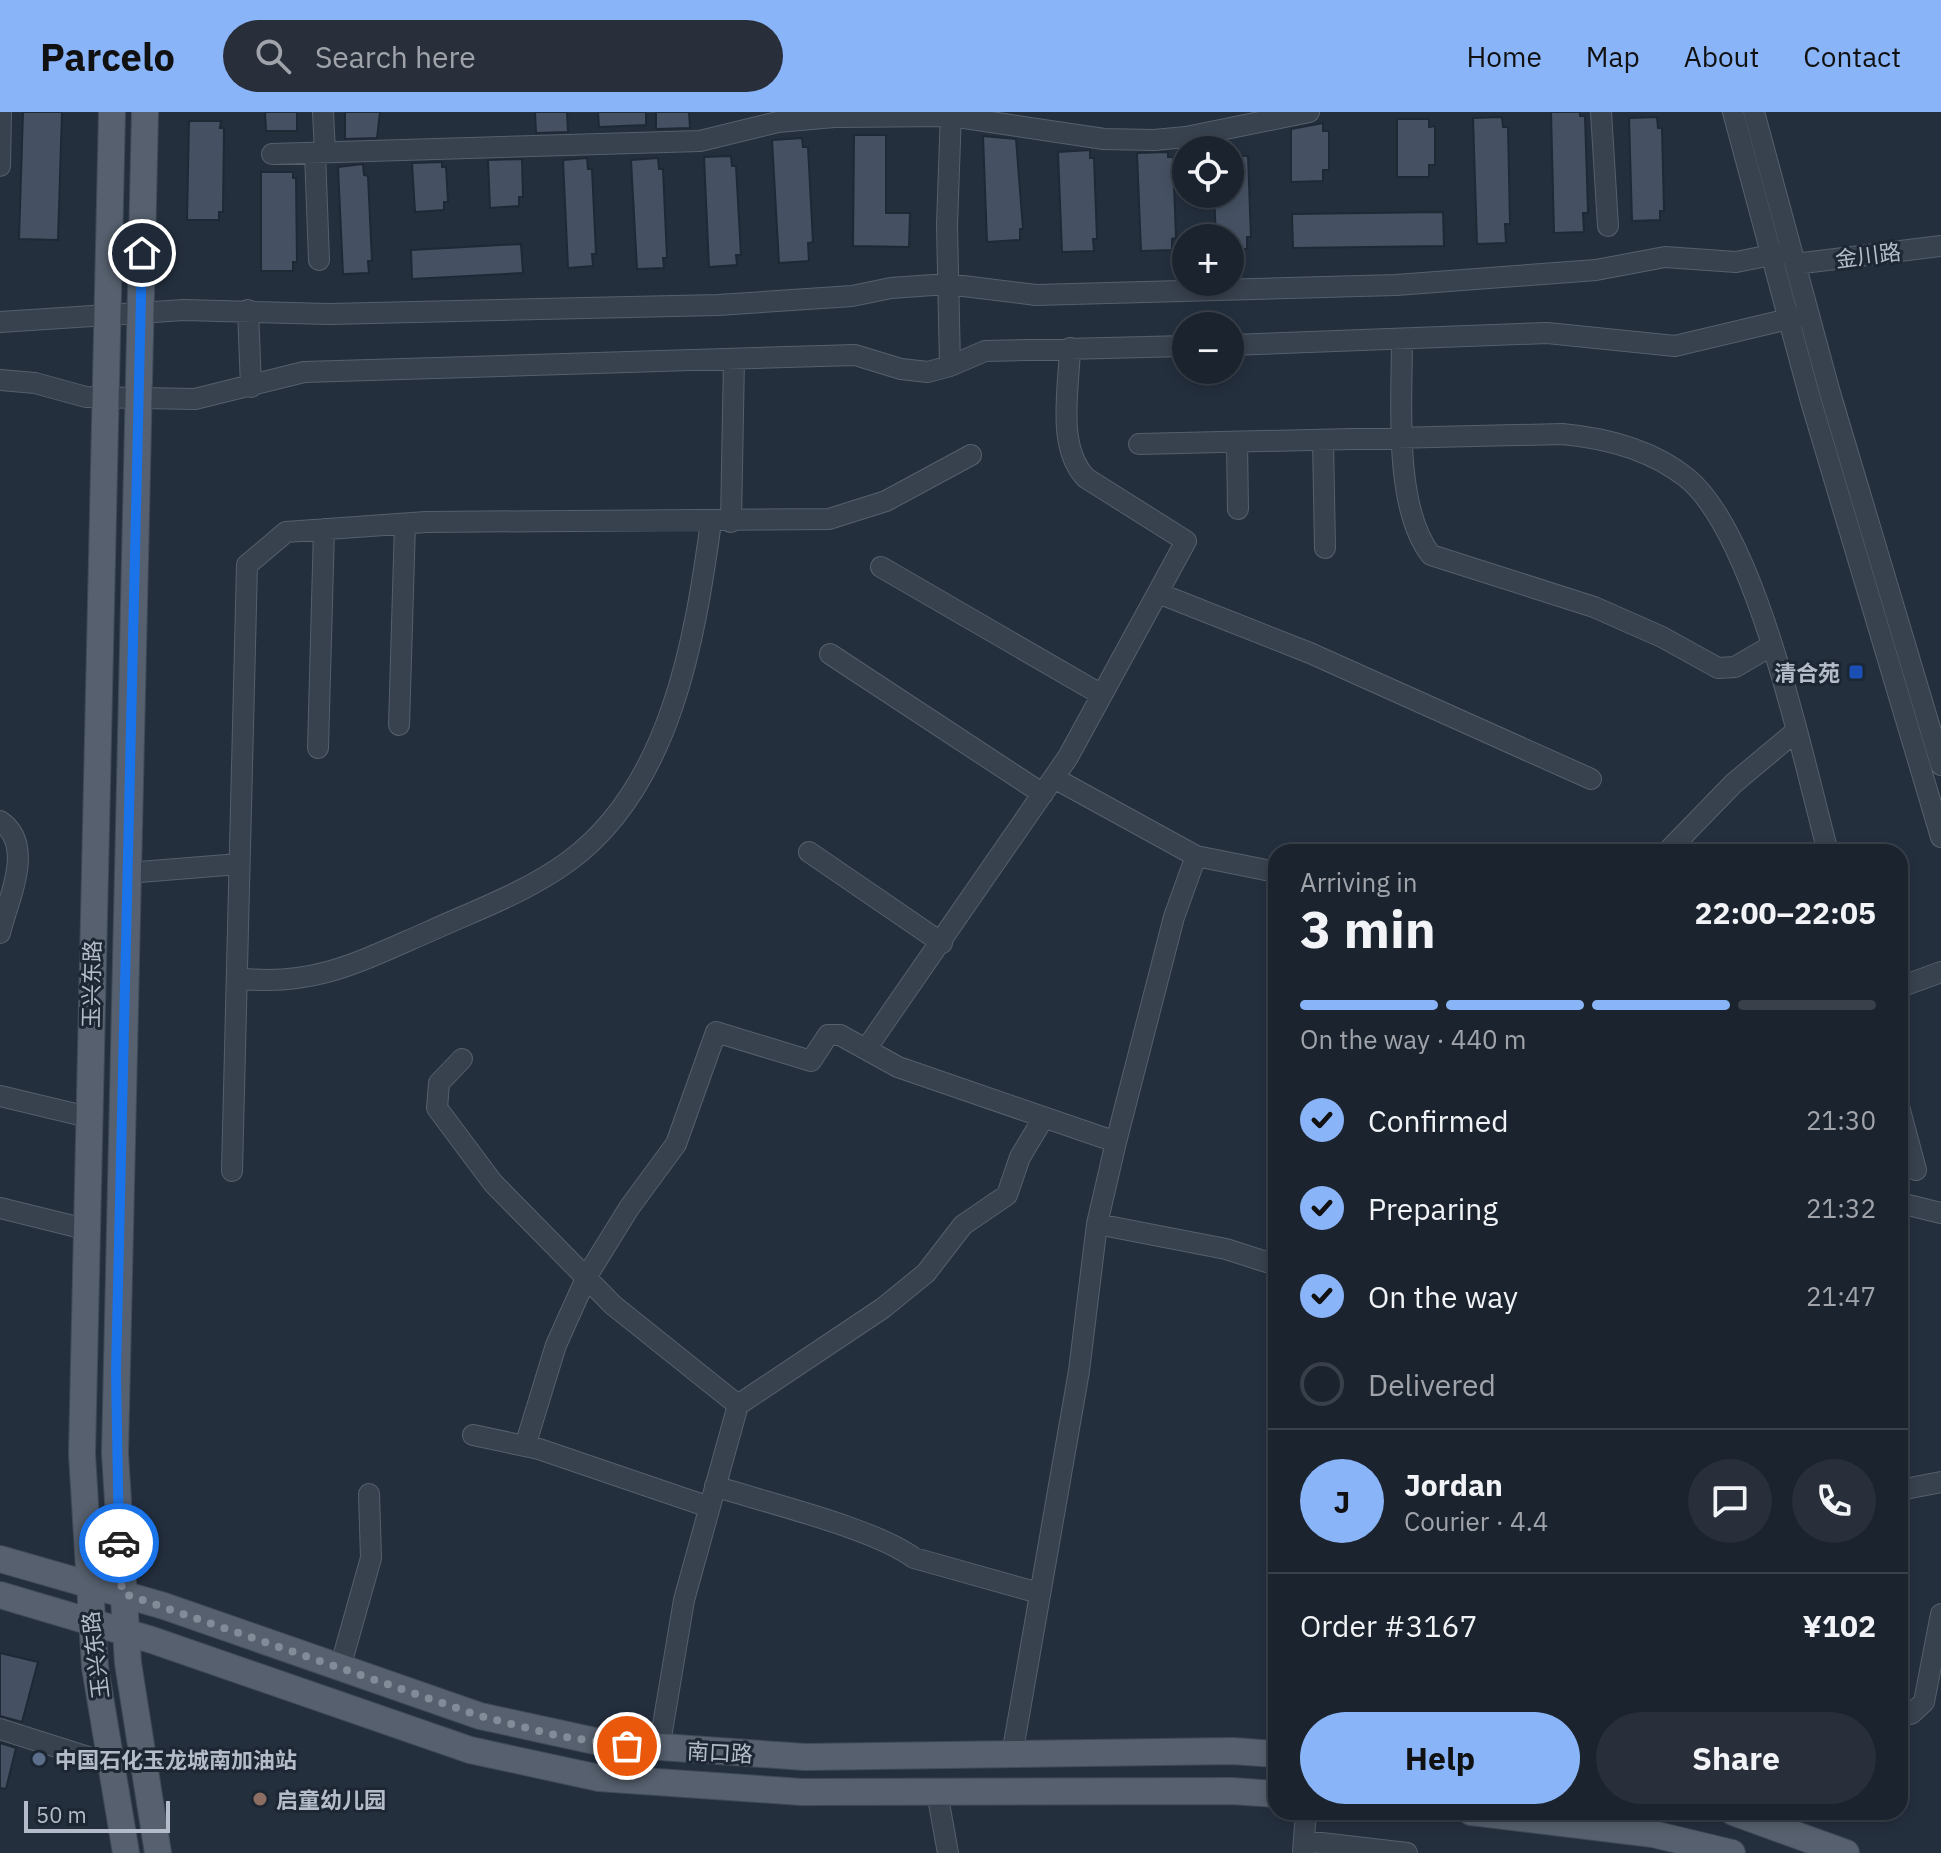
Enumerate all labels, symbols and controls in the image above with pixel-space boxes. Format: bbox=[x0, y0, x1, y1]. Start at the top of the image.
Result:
search box bbox=[223, 20, 783, 92]
text: Parcelo bbox=[40, 32, 175, 81]
icon: search bbox=[251, 34, 295, 78]
text: Search here bbox=[315, 37, 476, 76]
text: Home bbox=[1466, 38, 1542, 75]
text: Map bbox=[1586, 38, 1640, 75]
text: About bbox=[1684, 38, 1759, 75]
text: Contact bbox=[1803, 38, 1901, 75]
map controls bbox=[1172, 136, 1244, 384]
button: locate bbox=[1172, 136, 1244, 208]
pin bbox=[108, 219, 176, 287]
button: + bbox=[1172, 224, 1244, 296]
icon: home bbox=[120, 231, 164, 275]
street label: 金川路 bbox=[1833, 237, 1903, 273]
button: − bbox=[1172, 312, 1244, 384]
place label: 清合苑 bbox=[1774, 658, 1840, 687]
marker: 清合苑 bbox=[1847, 663, 1865, 681]
text: Arriving in bbox=[1300, 865, 1417, 899]
text: 22:00–22:05 bbox=[1695, 893, 1876, 932]
text: 3 min bbox=[1300, 895, 1436, 962]
street label: 玉兴东路 bbox=[76, 940, 106, 1028]
text: On the way · 440 m bbox=[1300, 1022, 1526, 1056]
icon: check bbox=[1300, 1098, 1344, 1142]
text: Confirmed bbox=[1368, 1101, 1509, 1140]
text: 21:30 bbox=[1806, 1103, 1876, 1137]
icon: check bbox=[1300, 1186, 1344, 1230]
text: Preparing bbox=[1368, 1189, 1498, 1228]
text: 21:32 bbox=[1806, 1191, 1876, 1225]
icon: check bbox=[1300, 1274, 1344, 1318]
text: On the way bbox=[1368, 1277, 1518, 1316]
text: 21:47 bbox=[1806, 1279, 1876, 1313]
text: Delivered bbox=[1368, 1365, 1496, 1404]
button: chat bbox=[1688, 1459, 1772, 1543]
button: phone bbox=[1792, 1459, 1876, 1543]
text: Jordan bbox=[1404, 1465, 1503, 1504]
text: J bbox=[1334, 1482, 1350, 1521]
courier bbox=[79, 1503, 159, 1583]
text: Courier · 4.4 bbox=[1404, 1504, 1548, 1538]
icon: car bbox=[97, 1521, 141, 1565]
text: Order #3167 bbox=[1300, 1606, 1477, 1645]
text: ¥102 bbox=[1803, 1606, 1876, 1645]
street label: 玉兴东路 bbox=[75, 1610, 115, 1700]
pin bbox=[593, 1712, 661, 1780]
button: Help bbox=[1300, 1712, 1580, 1804]
button: Share bbox=[1596, 1712, 1876, 1804]
icon: bag bbox=[605, 1724, 649, 1768]
street label: 南口路 bbox=[686, 1736, 754, 1768]
place label: 中国石化玉龙城南加油站 bbox=[55, 1745, 297, 1774]
marker: 中国石化玉龙城南加油站 bbox=[30, 1750, 48, 1768]
place label: 启童幼儿园 bbox=[276, 1785, 386, 1814]
marker: 启童幼儿园 bbox=[251, 1790, 269, 1808]
scale bar bbox=[24, 1797, 170, 1833]
text: 50 m bbox=[36, 1800, 87, 1829]

